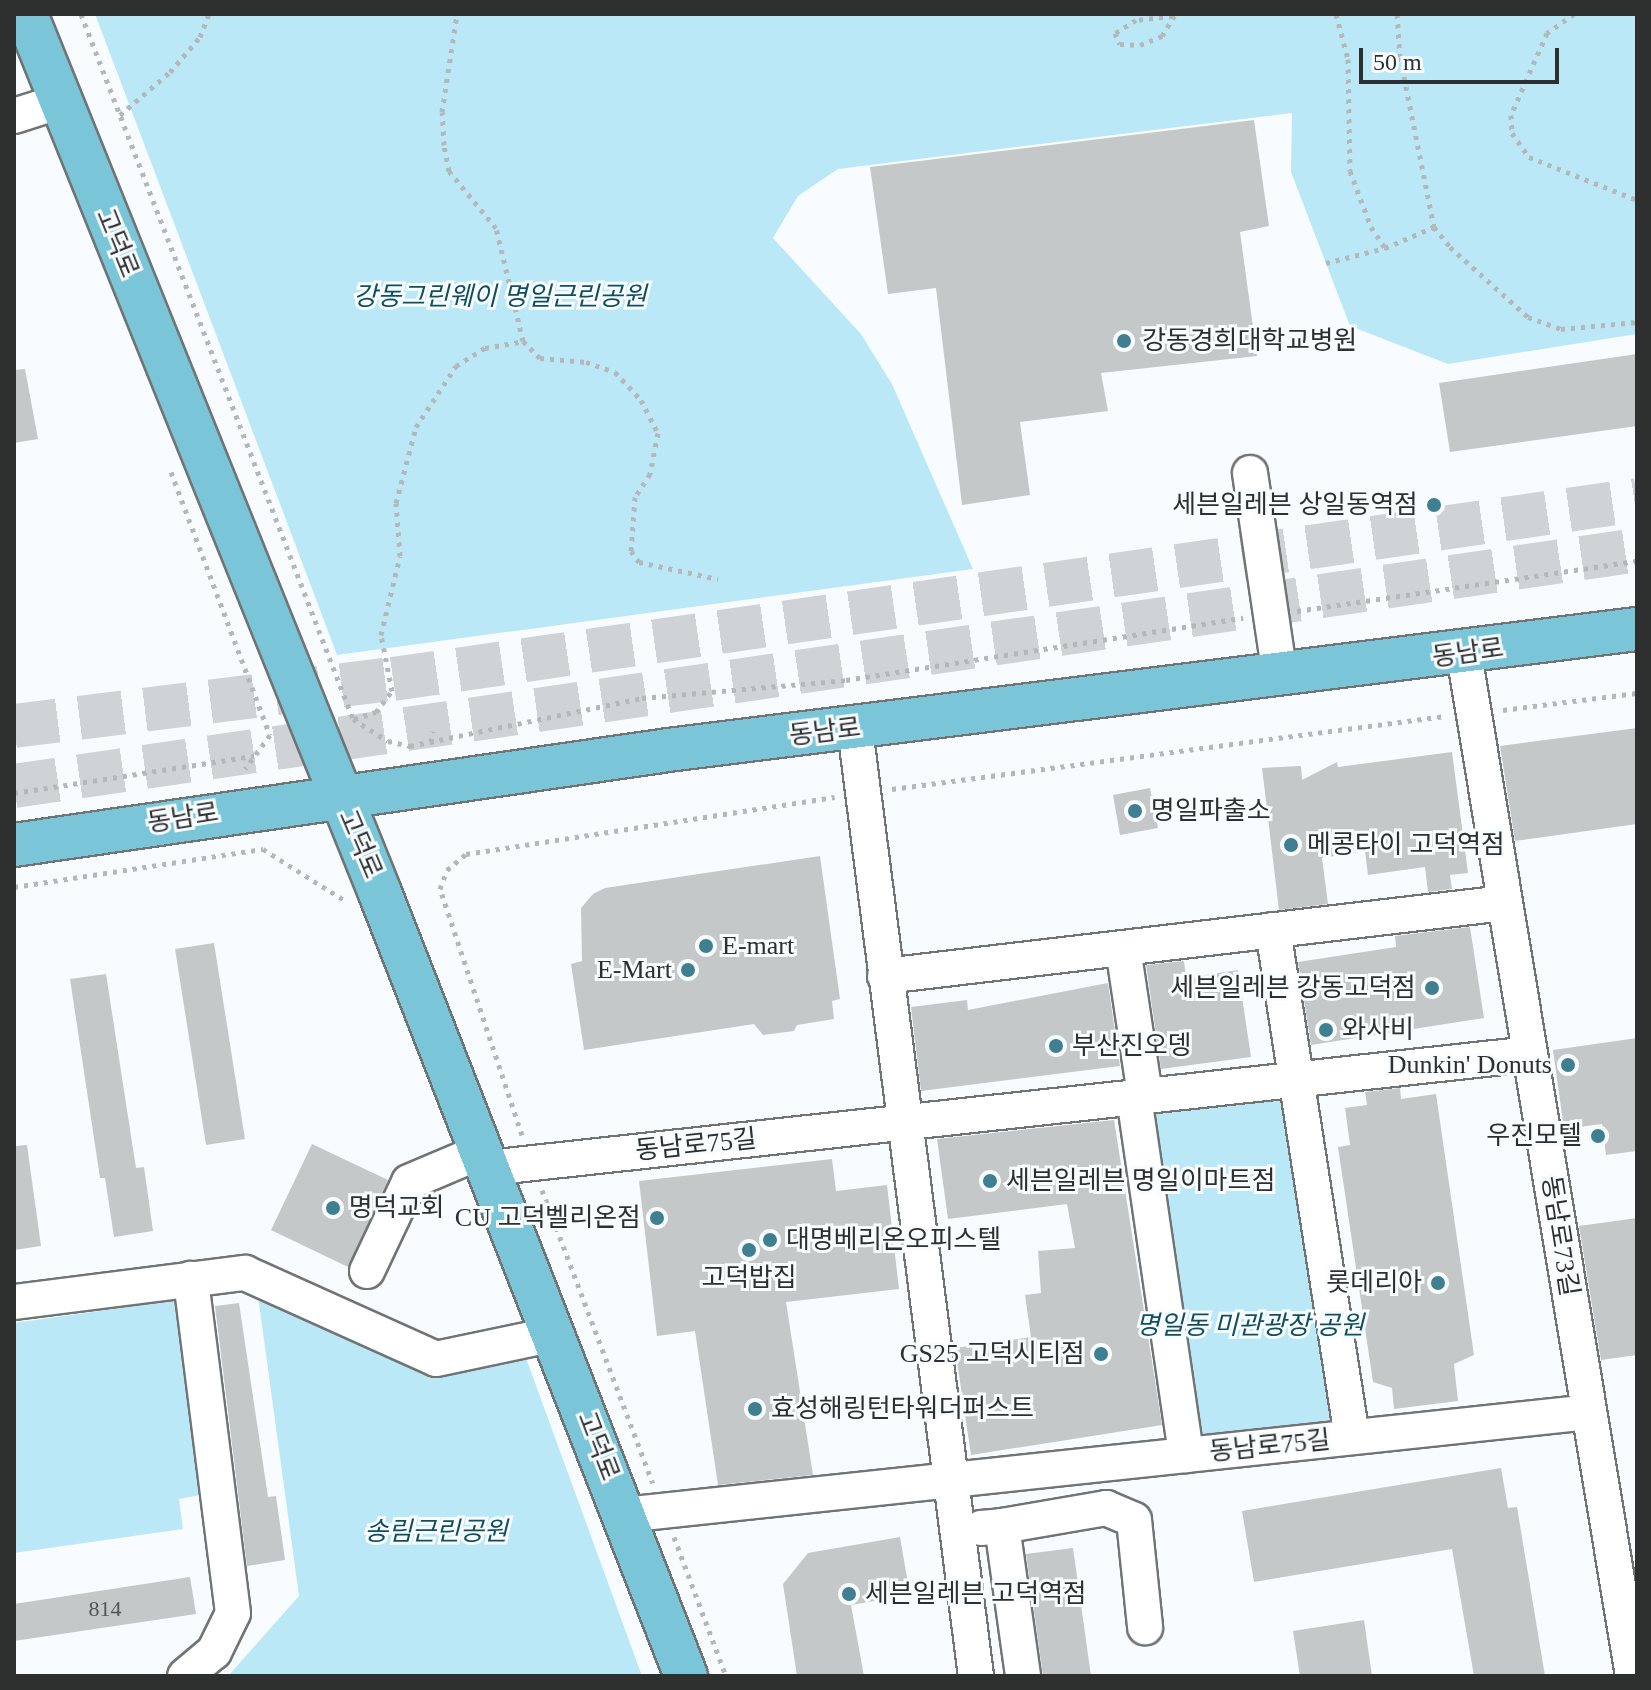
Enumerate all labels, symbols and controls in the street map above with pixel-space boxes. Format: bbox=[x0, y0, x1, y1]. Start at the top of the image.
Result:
scale bar bbox=[1363, 32, 1563, 82]
text: 50 m bbox=[1373, 49, 1422, 75]
street label: 고덕로 bbox=[89, 204, 145, 282]
park label: 강동그린웨이 명일근린공원 bbox=[353, 281, 647, 313]
place label: 강동경희대학교병원 bbox=[1142, 325, 1357, 357]
marker: 강동경희대학교병원 bbox=[1113, 330, 1135, 352]
place label: 세븐일레븐 상일동역점 bbox=[1172, 489, 1418, 521]
marker: 세븐일레븐 상일동역점 bbox=[1425, 496, 1443, 514]
street label: 동남로 bbox=[1430, 633, 1506, 673]
street label: 동남로 bbox=[787, 712, 863, 752]
place label: 명일파출소 bbox=[1151, 795, 1271, 827]
street label: 동남로 bbox=[145, 797, 221, 839]
marker: 명일파출소 bbox=[1126, 802, 1144, 820]
street label: 고덕로 bbox=[332, 805, 388, 883]
place label: 메콩타이 고덕역점 bbox=[1307, 829, 1505, 861]
marker: 메콩타이 고덕역점 bbox=[1282, 836, 1300, 854]
place label: E-mart bbox=[722, 930, 794, 962]
marker: E-mart bbox=[697, 937, 715, 955]
place label: E-Mart bbox=[597, 954, 672, 986]
marker: E-Mart bbox=[679, 961, 697, 979]
place label: 세븐일레븐 강동고덕점 bbox=[1170, 972, 1416, 1004]
marker: 세븐일레븐 강동고덕점 bbox=[1423, 979, 1441, 997]
place label: 와사비 bbox=[1342, 1014, 1414, 1046]
marker: 와사비 bbox=[1317, 1021, 1335, 1039]
place label: 부산진오뎅 bbox=[1072, 1030, 1192, 1062]
marker: 부산진오뎅 bbox=[1047, 1037, 1065, 1055]
place label: Dunkin' Donuts bbox=[1388, 1049, 1552, 1081]
marker: Dunkin' Donuts bbox=[1559, 1056, 1577, 1074]
place label: 우진모텔 bbox=[1486, 1120, 1582, 1152]
street label: 동남로75길 bbox=[634, 1123, 758, 1167]
marker: 우진모텔 bbox=[1589, 1127, 1607, 1145]
place label: 세븐일레븐 명일이마트점 bbox=[1006, 1165, 1276, 1197]
marker: 세븐일레븐 명일이마트점 bbox=[981, 1172, 999, 1190]
street label: 동남로73길 bbox=[1535, 1173, 1585, 1299]
place label: 명덕교회 bbox=[349, 1192, 445, 1224]
marker: 명덕교회 bbox=[324, 1199, 342, 1217]
place label: CU 고덕벨리온점 bbox=[455, 1202, 641, 1234]
marker: CU 고덕벨리온점 bbox=[648, 1209, 666, 1227]
place label: 대명베리온오피스텔 bbox=[786, 1224, 1001, 1256]
marker: 대명베리온오피스텔 bbox=[761, 1231, 779, 1249]
marker: 고덕밥집 bbox=[740, 1241, 758, 1259]
place label: 고덕밥집 bbox=[701, 1262, 797, 1294]
place label: 롯데리아 bbox=[1326, 1267, 1422, 1299]
marker: 롯데리아 bbox=[1429, 1274, 1447, 1292]
park label: 명일동 미관광장 공원 bbox=[1136, 1310, 1364, 1342]
place label: GS25 고덕시티점 bbox=[900, 1338, 1085, 1370]
marker: GS25 고덕시티점 bbox=[1092, 1345, 1110, 1363]
place label: 효성해링턴타워더퍼스트 bbox=[771, 1393, 1034, 1425]
marker: 효성해링턴타워더퍼스트 bbox=[746, 1400, 764, 1418]
street label: 고덕로 bbox=[571, 1407, 625, 1485]
street label: 동남로75길 bbox=[1208, 1424, 1332, 1468]
park label: 송림근린공원 bbox=[364, 1516, 508, 1548]
place label: 세븐일레븐 고덕역점 bbox=[865, 1578, 1087, 1610]
marker: 세븐일레븐 고덕역점 bbox=[840, 1585, 858, 1603]
house number: 814 bbox=[88, 1596, 122, 1622]

